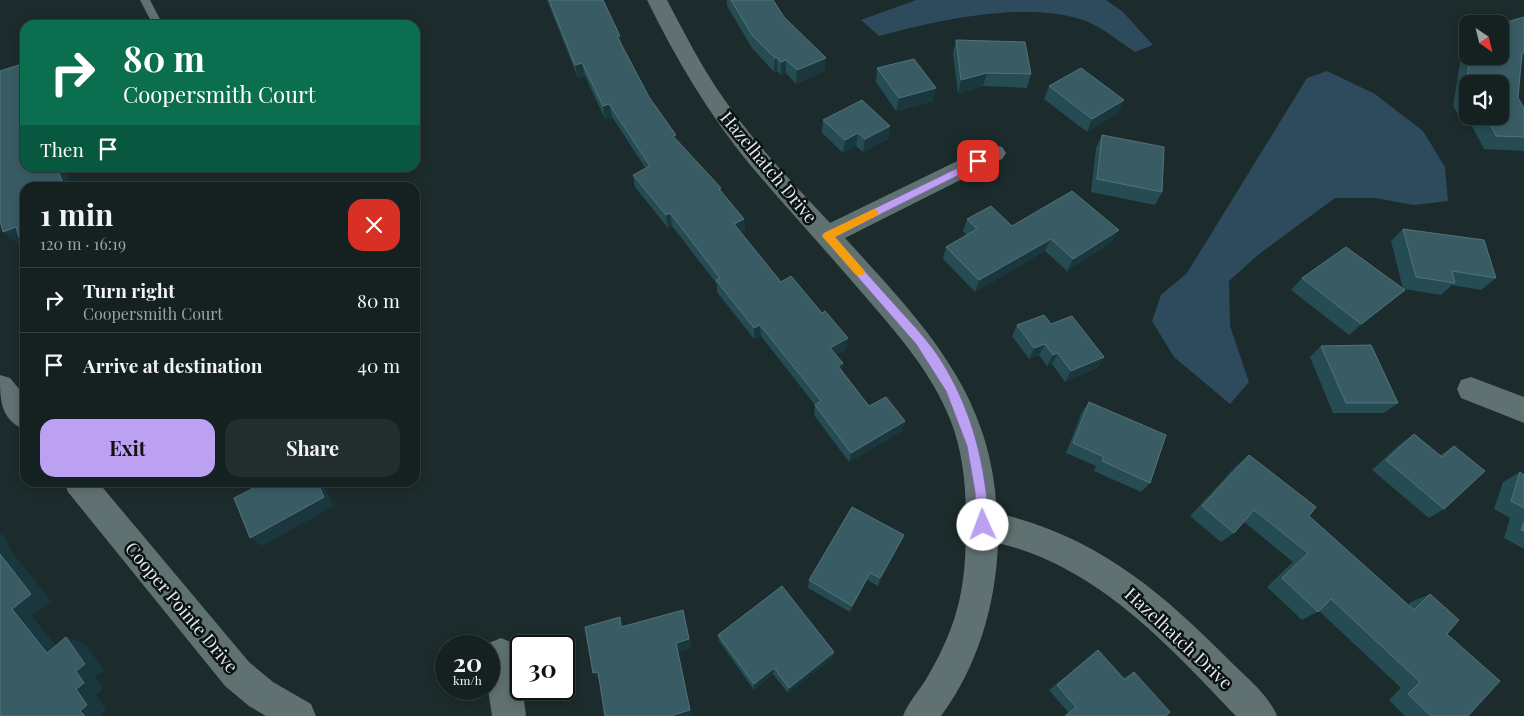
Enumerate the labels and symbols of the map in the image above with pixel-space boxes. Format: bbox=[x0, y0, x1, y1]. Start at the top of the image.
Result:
north arrow bbox=[1459, 15, 1509, 65]
street label: Hazelhatch Drive bbox=[715, 106, 823, 228]
pin bbox=[957, 140, 999, 182]
position arrow bbox=[956, 498, 1008, 550]
street label: Cooper Pointe Drive bbox=[120, 536, 244, 678]
street label: Hazelhatch Drive bbox=[1120, 582, 1238, 694]
speed limit sign: 30 bbox=[510, 635, 575, 700]

